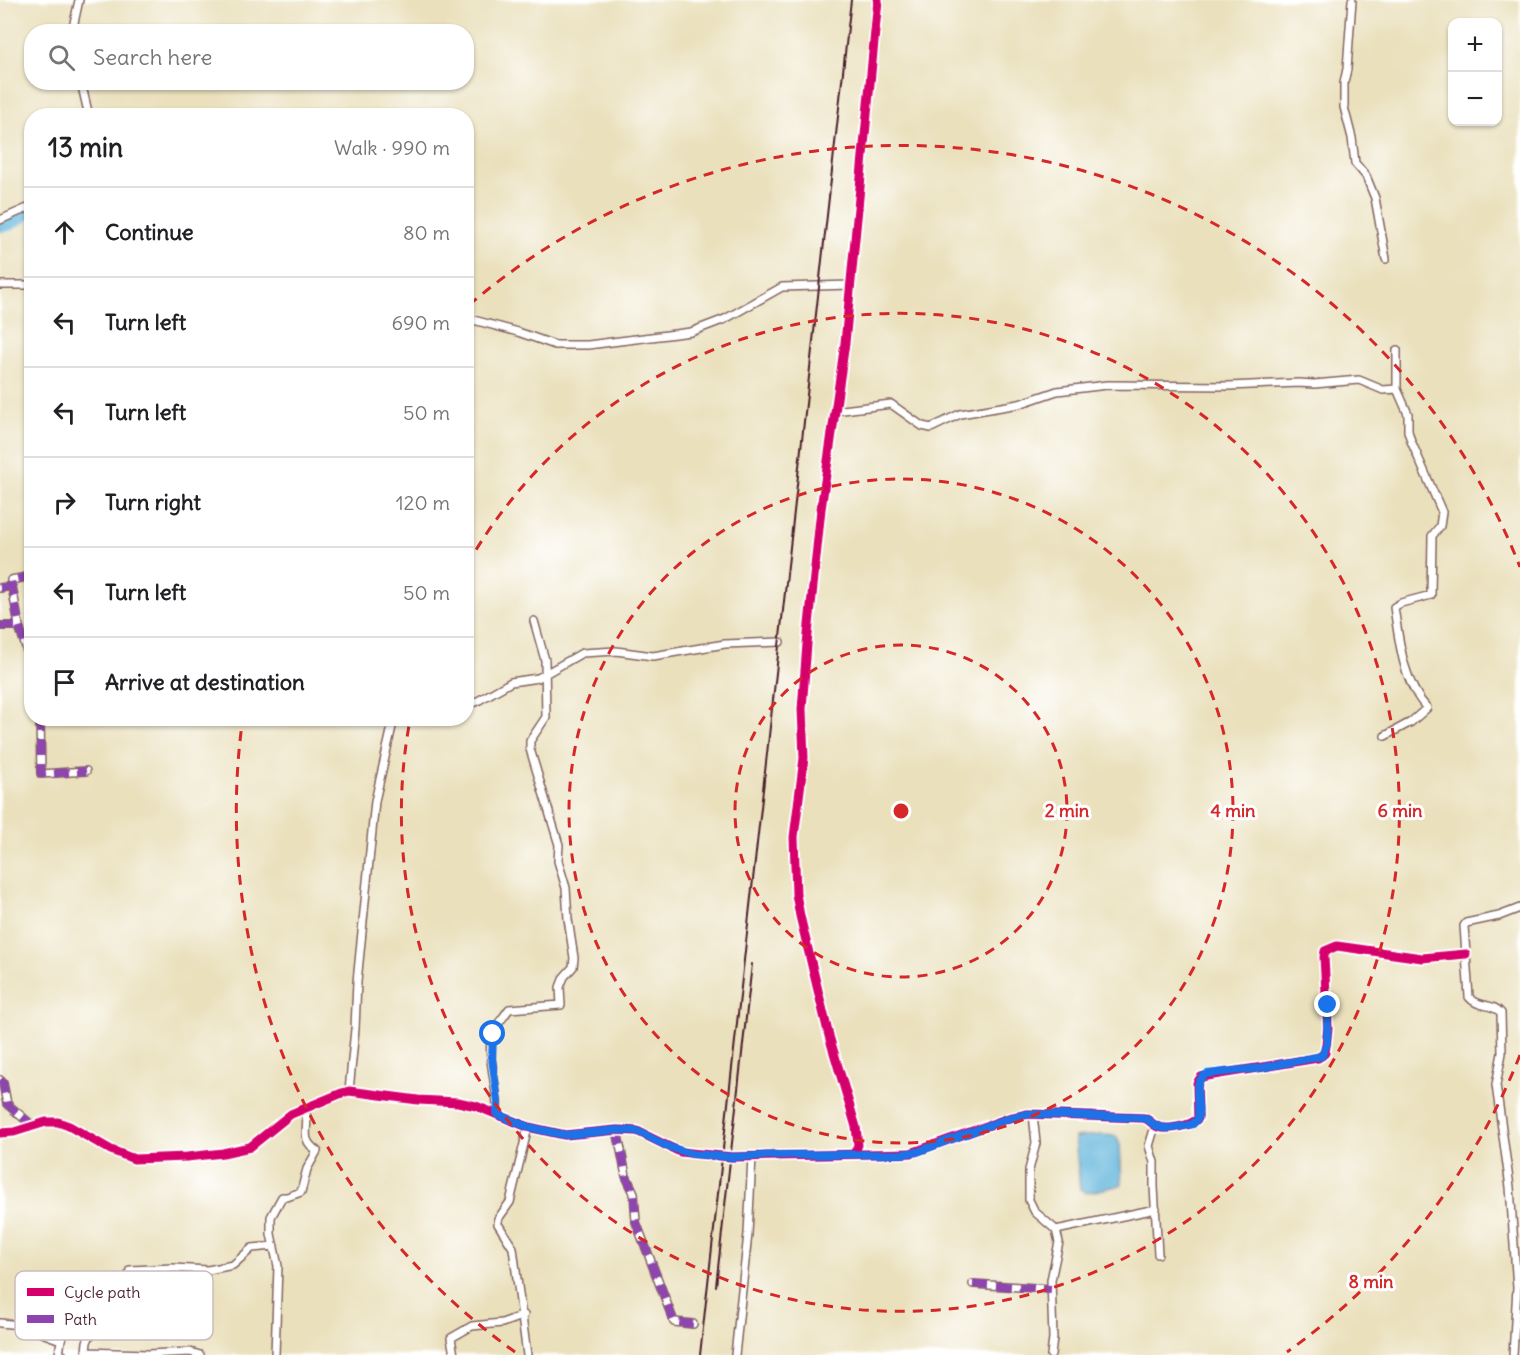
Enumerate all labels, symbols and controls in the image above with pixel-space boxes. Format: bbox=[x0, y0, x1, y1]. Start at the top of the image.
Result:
map controls bbox=[1448, 18, 1502, 126]
button: + bbox=[1448, 18, 1502, 72]
search box bbox=[24, 24, 474, 90]
icon: search bbox=[45, 41, 78, 74]
text: Search here bbox=[93, 43, 212, 71]
button: − bbox=[1448, 72, 1502, 126]
text: 13 min bbox=[48, 131, 123, 164]
text: Walk · 990 m bbox=[334, 135, 450, 160]
icon: ahead bbox=[48, 216, 81, 249]
text: Continue bbox=[105, 218, 194, 246]
text: 80 m bbox=[403, 220, 450, 245]
icon: left bbox=[48, 306, 81, 339]
text: Turn left bbox=[105, 308, 186, 336]
text: 690 m bbox=[392, 310, 450, 335]
icon: left bbox=[48, 396, 81, 429]
text: Turn left bbox=[105, 398, 186, 426]
text: 50 m bbox=[403, 400, 450, 425]
icon: right bbox=[48, 486, 81, 519]
text: Turn right bbox=[105, 488, 201, 516]
text: 120 m bbox=[396, 490, 450, 515]
icon: left bbox=[48, 576, 81, 609]
text: Turn left bbox=[105, 578, 186, 606]
text: 50 m bbox=[403, 580, 450, 605]
icon: arrive bbox=[48, 666, 81, 699]
text: Arrive at destination bbox=[105, 668, 305, 696]
text: 2 min bbox=[1045, 799, 1090, 822]
text: 4 min bbox=[1211, 799, 1256, 822]
text: 6 min bbox=[1378, 799, 1423, 822]
centre of rings bbox=[891, 801, 911, 821]
route end bbox=[1314, 991, 1340, 1017]
route start bbox=[479, 1020, 505, 1046]
text: 8 min bbox=[1349, 1270, 1394, 1293]
legend bbox=[15, 1271, 213, 1340]
text: Cycle path bbox=[64, 1282, 140, 1302]
text: Path bbox=[64, 1309, 97, 1329]

